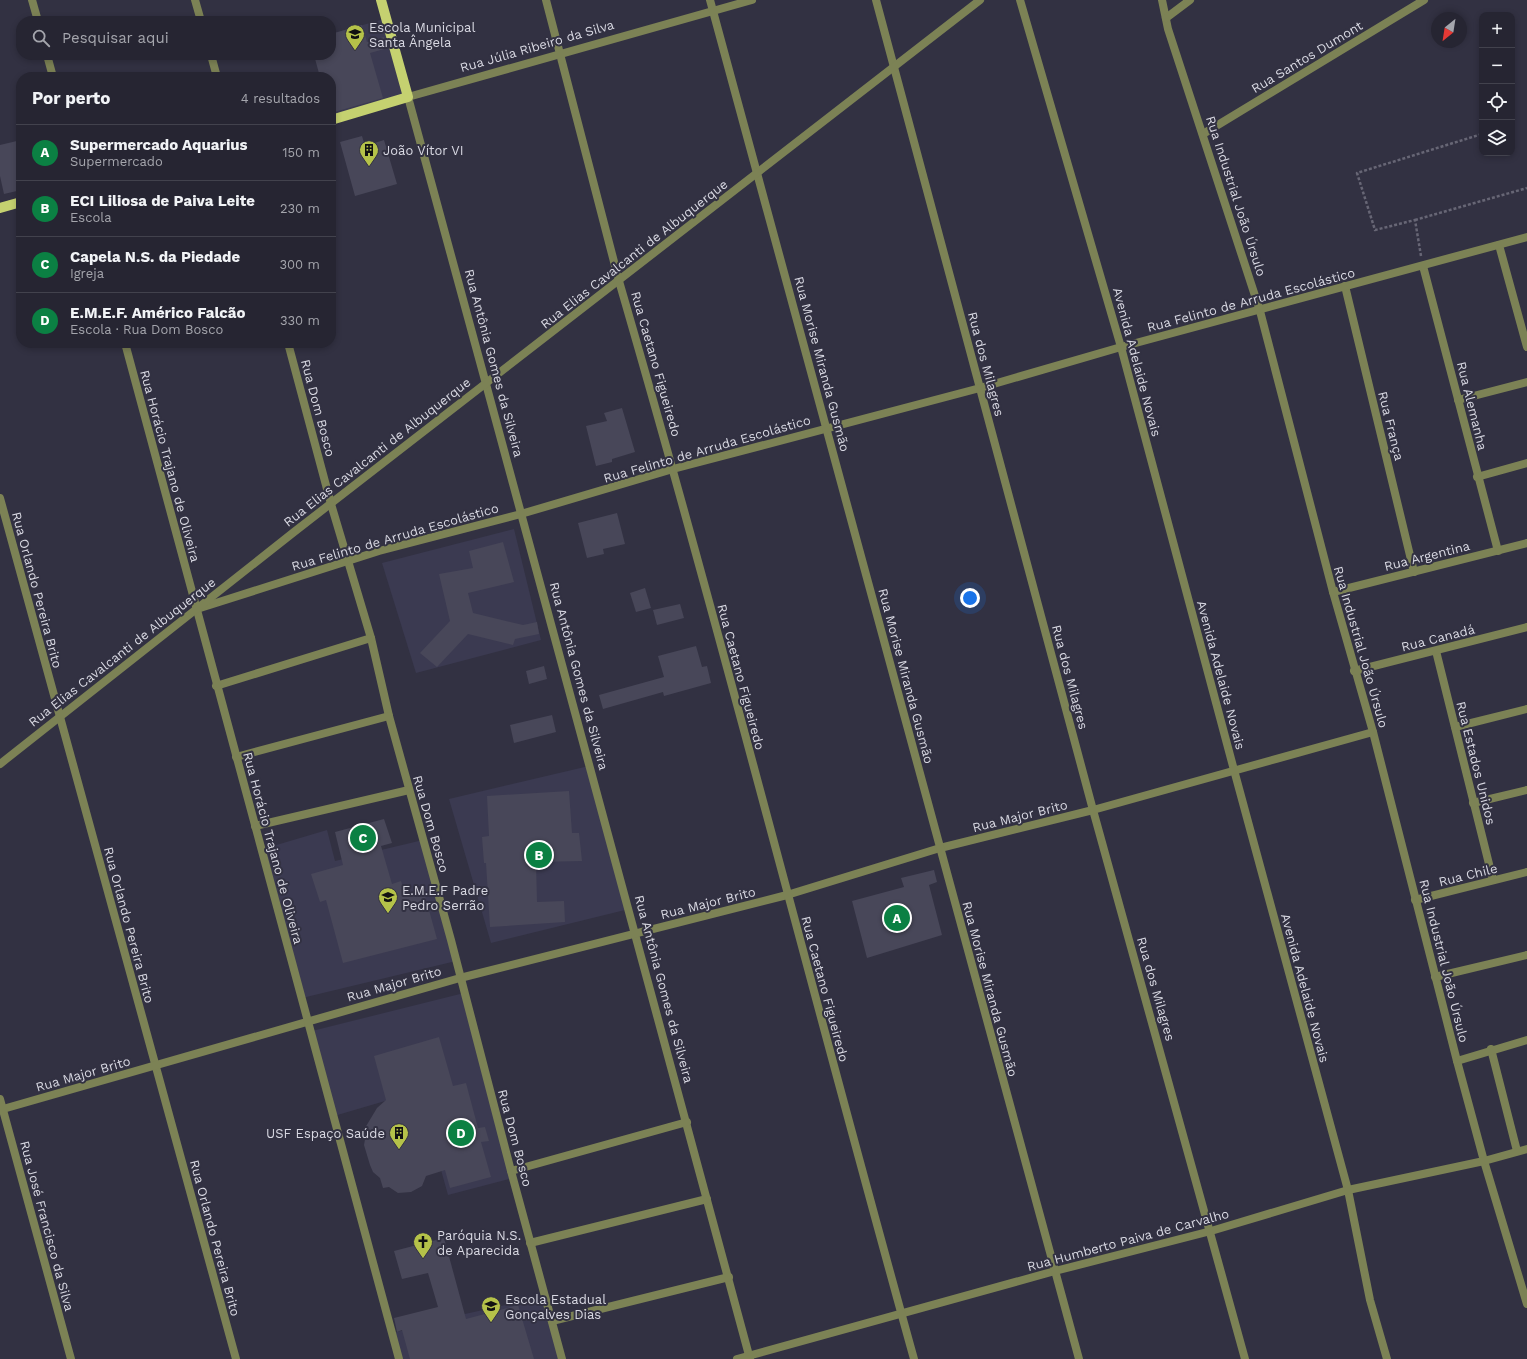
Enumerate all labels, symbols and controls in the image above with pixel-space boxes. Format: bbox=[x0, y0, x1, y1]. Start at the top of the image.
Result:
north arrow bbox=[1431, 12, 1467, 48]
map controls bbox=[1479, 12, 1515, 156]
button: + bbox=[1479, 12, 1515, 48]
search box bbox=[16, 16, 336, 60]
street label: Rua Júlia Ribeiro da Silva bbox=[458, 17, 616, 75]
street label: Rua Santos Dumont bbox=[1249, 18, 1366, 96]
place label: Escola Municipal Santa Ângela bbox=[369, 20, 475, 50]
school or university icon: Escola Municipal Santa Ângela bbox=[344, 23, 366, 51]
icon: search bbox=[30, 27, 52, 49]
text: Pesquisar aqui bbox=[62, 29, 169, 47]
button: − bbox=[1479, 48, 1515, 84]
button: locate bbox=[1479, 84, 1515, 120]
text: Por perto bbox=[32, 88, 110, 108]
text: 4 resultados bbox=[241, 91, 320, 106]
street label: Rua Industrial João Úrsulo bbox=[1203, 114, 1269, 278]
button: layers bbox=[1479, 120, 1515, 156]
text: Supermercado Aquarius bbox=[70, 136, 248, 154]
building icon: João Vítor VI bbox=[358, 139, 380, 167]
place label: João Vítor VI bbox=[383, 143, 464, 158]
text: A bbox=[41, 145, 49, 160]
text: 150 m bbox=[282, 145, 320, 160]
text: Supermercado bbox=[70, 154, 163, 169]
street label: Rua Elias Cavalcanti de Albuquerque bbox=[538, 176, 730, 332]
text: ECI Liliosa de Paiva Leite bbox=[70, 192, 255, 210]
text: B bbox=[41, 201, 49, 216]
text: 230 m bbox=[280, 201, 320, 216]
text: Escola bbox=[70, 210, 112, 225]
text: Capela N.S. da Piedade bbox=[70, 248, 240, 266]
text: C bbox=[41, 257, 49, 272]
text: 300 m bbox=[279, 257, 320, 272]
street label: Rua Felinto de Arruda Escolástico bbox=[1145, 265, 1357, 335]
text: Igreja bbox=[70, 266, 104, 281]
street label: Rua Antônia Gomes da Silveira bbox=[462, 267, 527, 459]
street label: Rua Morise Miranda Gusmão bbox=[791, 275, 853, 454]
street label: Avenida Adelaide Novais bbox=[1110, 286, 1164, 438]
street label: Rua Caetano Figueiredo bbox=[628, 290, 684, 439]
text: E.M.E.F. Américo Falcão bbox=[70, 304, 245, 322]
street label: Rua dos Milagres bbox=[965, 310, 1007, 418]
text: D bbox=[40, 313, 50, 328]
text: 330 m bbox=[280, 313, 320, 328]
text: Escola · Rua Dom Bosco bbox=[70, 322, 223, 337]
street label: Rua Dom Bosco bbox=[298, 358, 338, 459]
street label: Rua Alemanha bbox=[1454, 360, 1490, 452]
street label: Rua Horácio Trajano de Oliveira bbox=[137, 368, 203, 564]
street label: Rua Elias Cavalcanti de Albuquerque bbox=[281, 374, 473, 530]
street label: Rua França bbox=[1375, 390, 1407, 463]
street label: Rua Felinto de Arruda Escolástico bbox=[602, 412, 812, 486]
street label: Rua Felinto de Arruda Escolástico bbox=[290, 500, 500, 574]
street label: Rua Orlando Pereira Brito bbox=[9, 510, 65, 670]
street label: Rua Argentina bbox=[1383, 538, 1472, 574]
street label: Rua Industrial João Úrsulo bbox=[1331, 564, 1391, 730]
street label: Rua Elias Cavalcanti de Albuquerque bbox=[26, 574, 218, 730]
street label: Rua Antônia Gomes da Silveira bbox=[547, 580, 612, 772]
street label: Rua Morise Miranda Gusmão bbox=[875, 587, 937, 766]
your location bbox=[960, 588, 980, 608]
street label: Avenida Adelaide Novais bbox=[1194, 599, 1248, 751]
street label: Rua Caetano Figueiredo bbox=[714, 602, 768, 752]
street label: Rua Canadá bbox=[1400, 621, 1477, 654]
street label: Rua dos Milagres bbox=[1049, 623, 1091, 731]
street label: Rua Estados Unidos bbox=[1453, 700, 1499, 826]
street label: Rua Horácio Trajano de Oliveira bbox=[240, 750, 306, 946]
street label: Rua Dom Bosco bbox=[410, 774, 452, 874]
street label: Rua Major Brito bbox=[971, 797, 1069, 835]
pin: C bbox=[350, 823, 376, 853]
pin: B bbox=[526, 840, 552, 870]
street label: Rua Orlando Pereira Brito bbox=[101, 845, 157, 1005]
street label: Rua Chile bbox=[1437, 860, 1499, 890]
street label: Rua Industrial João Úrsulo bbox=[1416, 878, 1472, 1044]
place label: E.M.E.F Padre Pedro Serrão bbox=[402, 883, 488, 913]
street label: Rua Major Brito bbox=[659, 884, 757, 922]
school or university icon: E.M.E.F Padre Pedro Serrão bbox=[377, 886, 399, 914]
street label: Rua Antônia Gomes da Silveira bbox=[632, 893, 697, 1085]
street label: Rua Morise Miranda Gusmão bbox=[959, 900, 1021, 1079]
pin: A bbox=[884, 903, 910, 933]
street label: Avenida Adelaide Novais bbox=[1278, 912, 1332, 1064]
street label: Rua Caetano Figueiredo bbox=[798, 914, 852, 1064]
street label: Rua dos Milagres bbox=[1134, 935, 1178, 1043]
street label: Rua Major Brito bbox=[345, 963, 443, 1005]
street label: Rua Major Brito bbox=[34, 1053, 132, 1095]
street label: Rua Dom Bosco bbox=[495, 1088, 535, 1189]
pin: D bbox=[448, 1118, 474, 1148]
building icon: USF Espaço Saúde bbox=[388, 1122, 410, 1150]
place label: USF Espaço Saúde bbox=[266, 1126, 385, 1141]
street label: Rua José Francisco da Silva bbox=[17, 1139, 77, 1313]
street label: Rua Orlando Pereira Brito bbox=[187, 1158, 243, 1318]
street label: Rua Humberto Paiva de Carvalho bbox=[1025, 1206, 1231, 1274]
place label: Paróquia N.S. de Aparecida bbox=[437, 1228, 521, 1258]
church icon: Paróquia N.S. de Aparecida bbox=[412, 1231, 434, 1259]
place label: Escola Estadual Gonçalves Dias bbox=[505, 1292, 606, 1322]
school or university icon: Escola Estadual Gonçalves Dias bbox=[480, 1295, 502, 1323]

